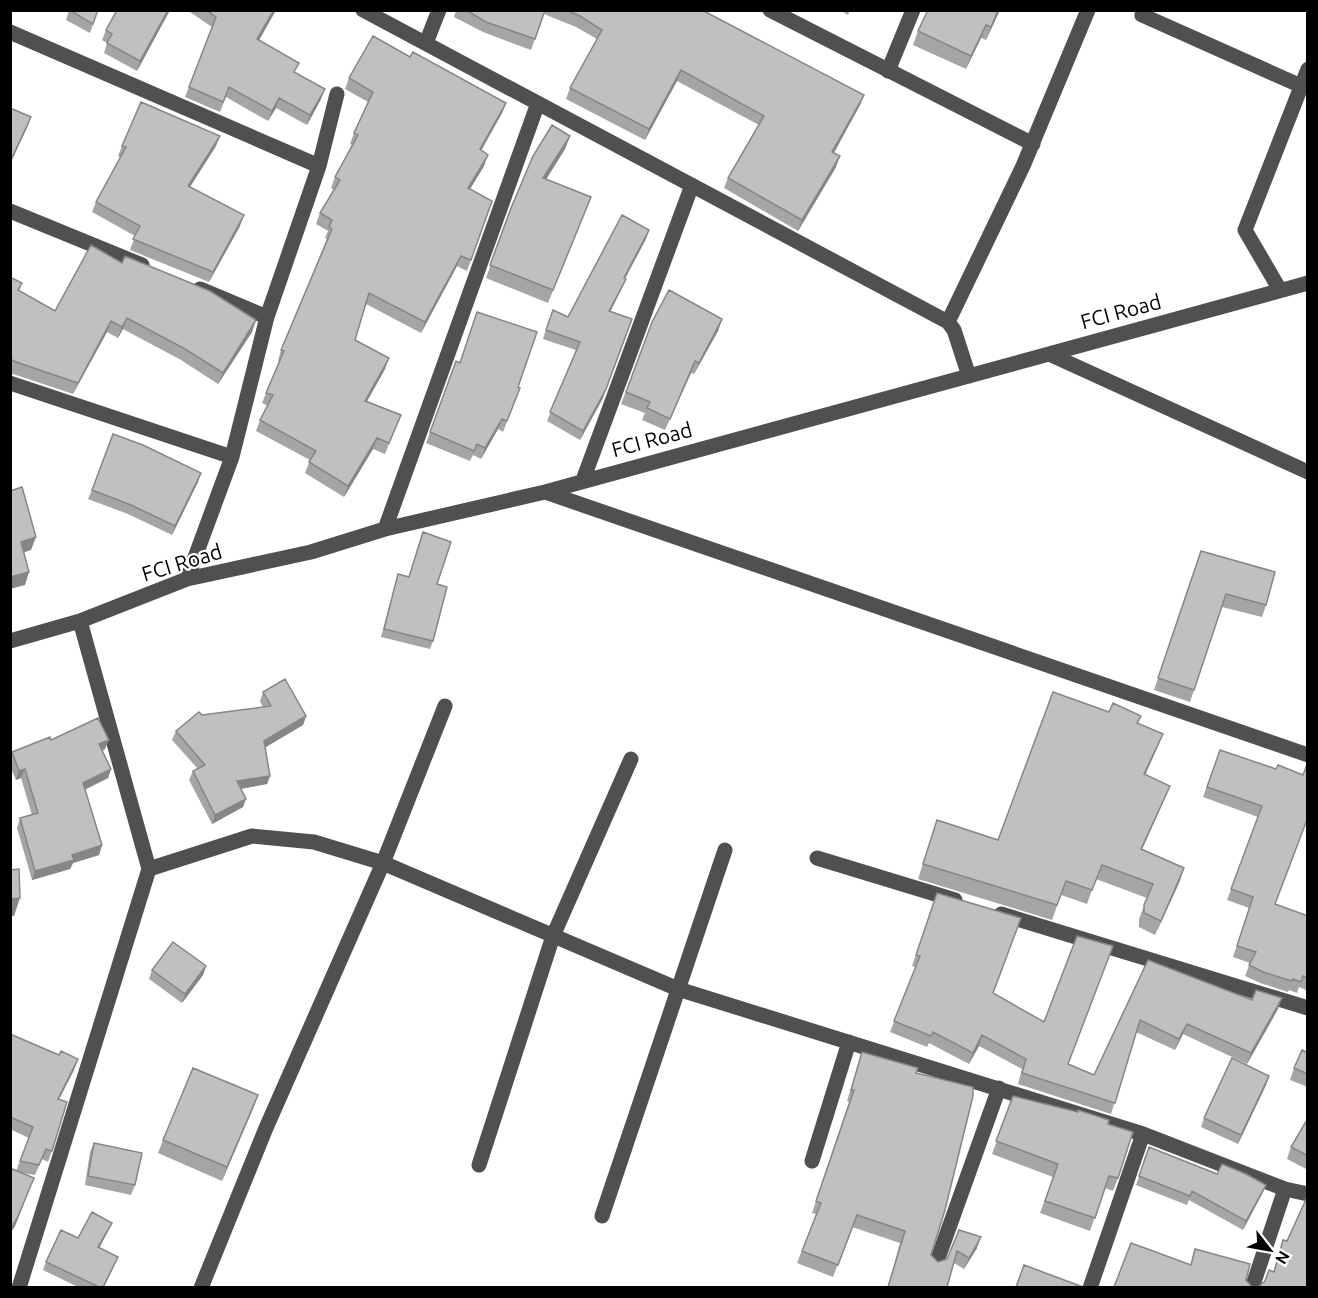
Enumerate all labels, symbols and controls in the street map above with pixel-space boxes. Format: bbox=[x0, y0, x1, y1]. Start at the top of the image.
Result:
street label: FCI Road bbox=[1078, 289, 1164, 333]
street label: FCI Road bbox=[609, 417, 695, 461]
street label: FCI Road bbox=[139, 539, 225, 586]
north arrow bbox=[1240, 1220, 1300, 1280]
text: N bbox=[1272, 1248, 1294, 1267]

